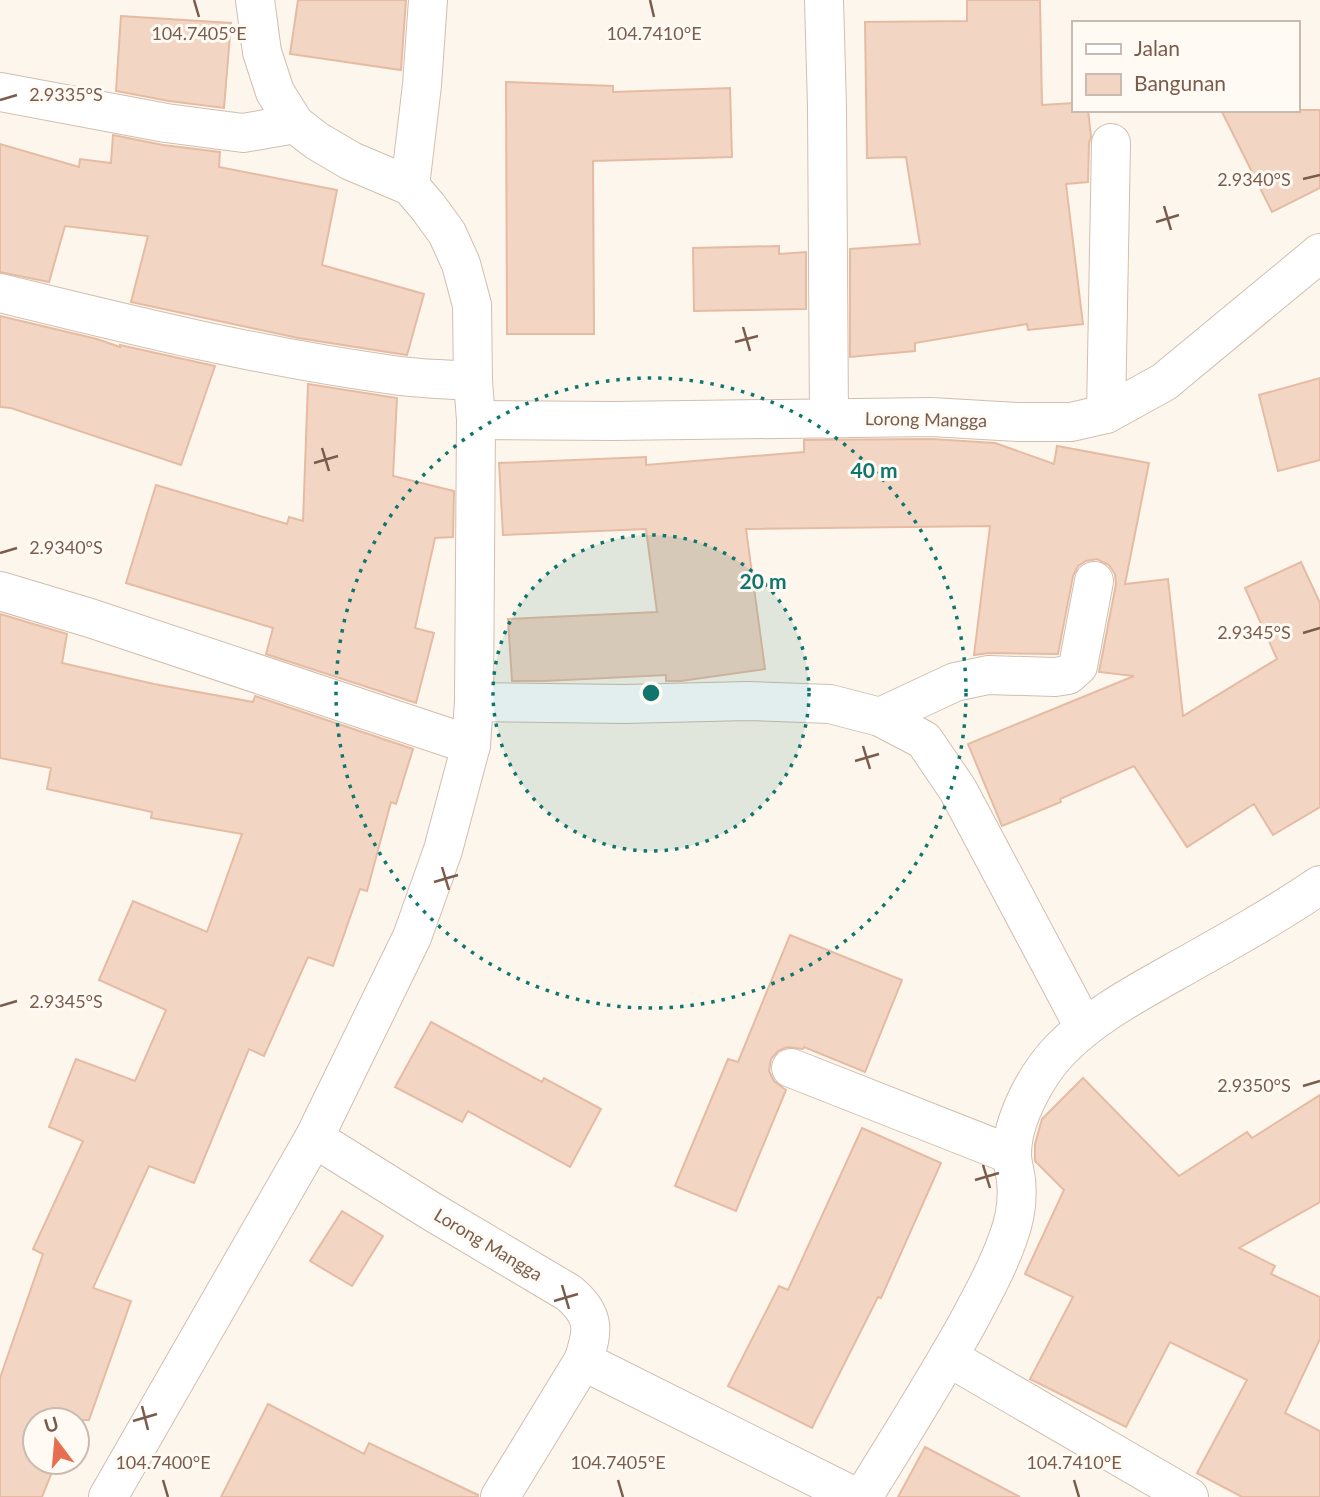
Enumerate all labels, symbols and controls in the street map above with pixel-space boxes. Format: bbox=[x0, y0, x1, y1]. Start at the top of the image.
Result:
legend bbox=[1072, 21, 1299, 112]
text: 104.7405°E bbox=[151, 22, 247, 44]
text: 104.7410°E bbox=[606, 22, 702, 44]
text: Jalan bbox=[1134, 35, 1180, 60]
text: Bangunan bbox=[1134, 70, 1226, 95]
text: 2.9335°S bbox=[29, 83, 103, 105]
text: 2.9340°S bbox=[1217, 168, 1291, 190]
street label: Lorong Mangga bbox=[865, 407, 987, 431]
text: 40 m bbox=[850, 457, 898, 482]
text: 2.9340°S bbox=[29, 536, 103, 558]
text: 20 m bbox=[739, 568, 787, 593]
text: 2.9345°S bbox=[1217, 621, 1291, 643]
centre of rings bbox=[639, 681, 663, 705]
text: 2.9345°S bbox=[29, 990, 103, 1012]
text: 2.9350°S bbox=[1217, 1074, 1291, 1096]
street label: Lorong Mangga bbox=[430, 1203, 547, 1285]
north arrow bbox=[21, 1406, 91, 1476]
text: U bbox=[41, 1411, 61, 1437]
text: 104.7400°E bbox=[115, 1451, 211, 1473]
text: 104.7405°E bbox=[570, 1451, 666, 1473]
text: 104.7410°E bbox=[1026, 1451, 1122, 1473]

